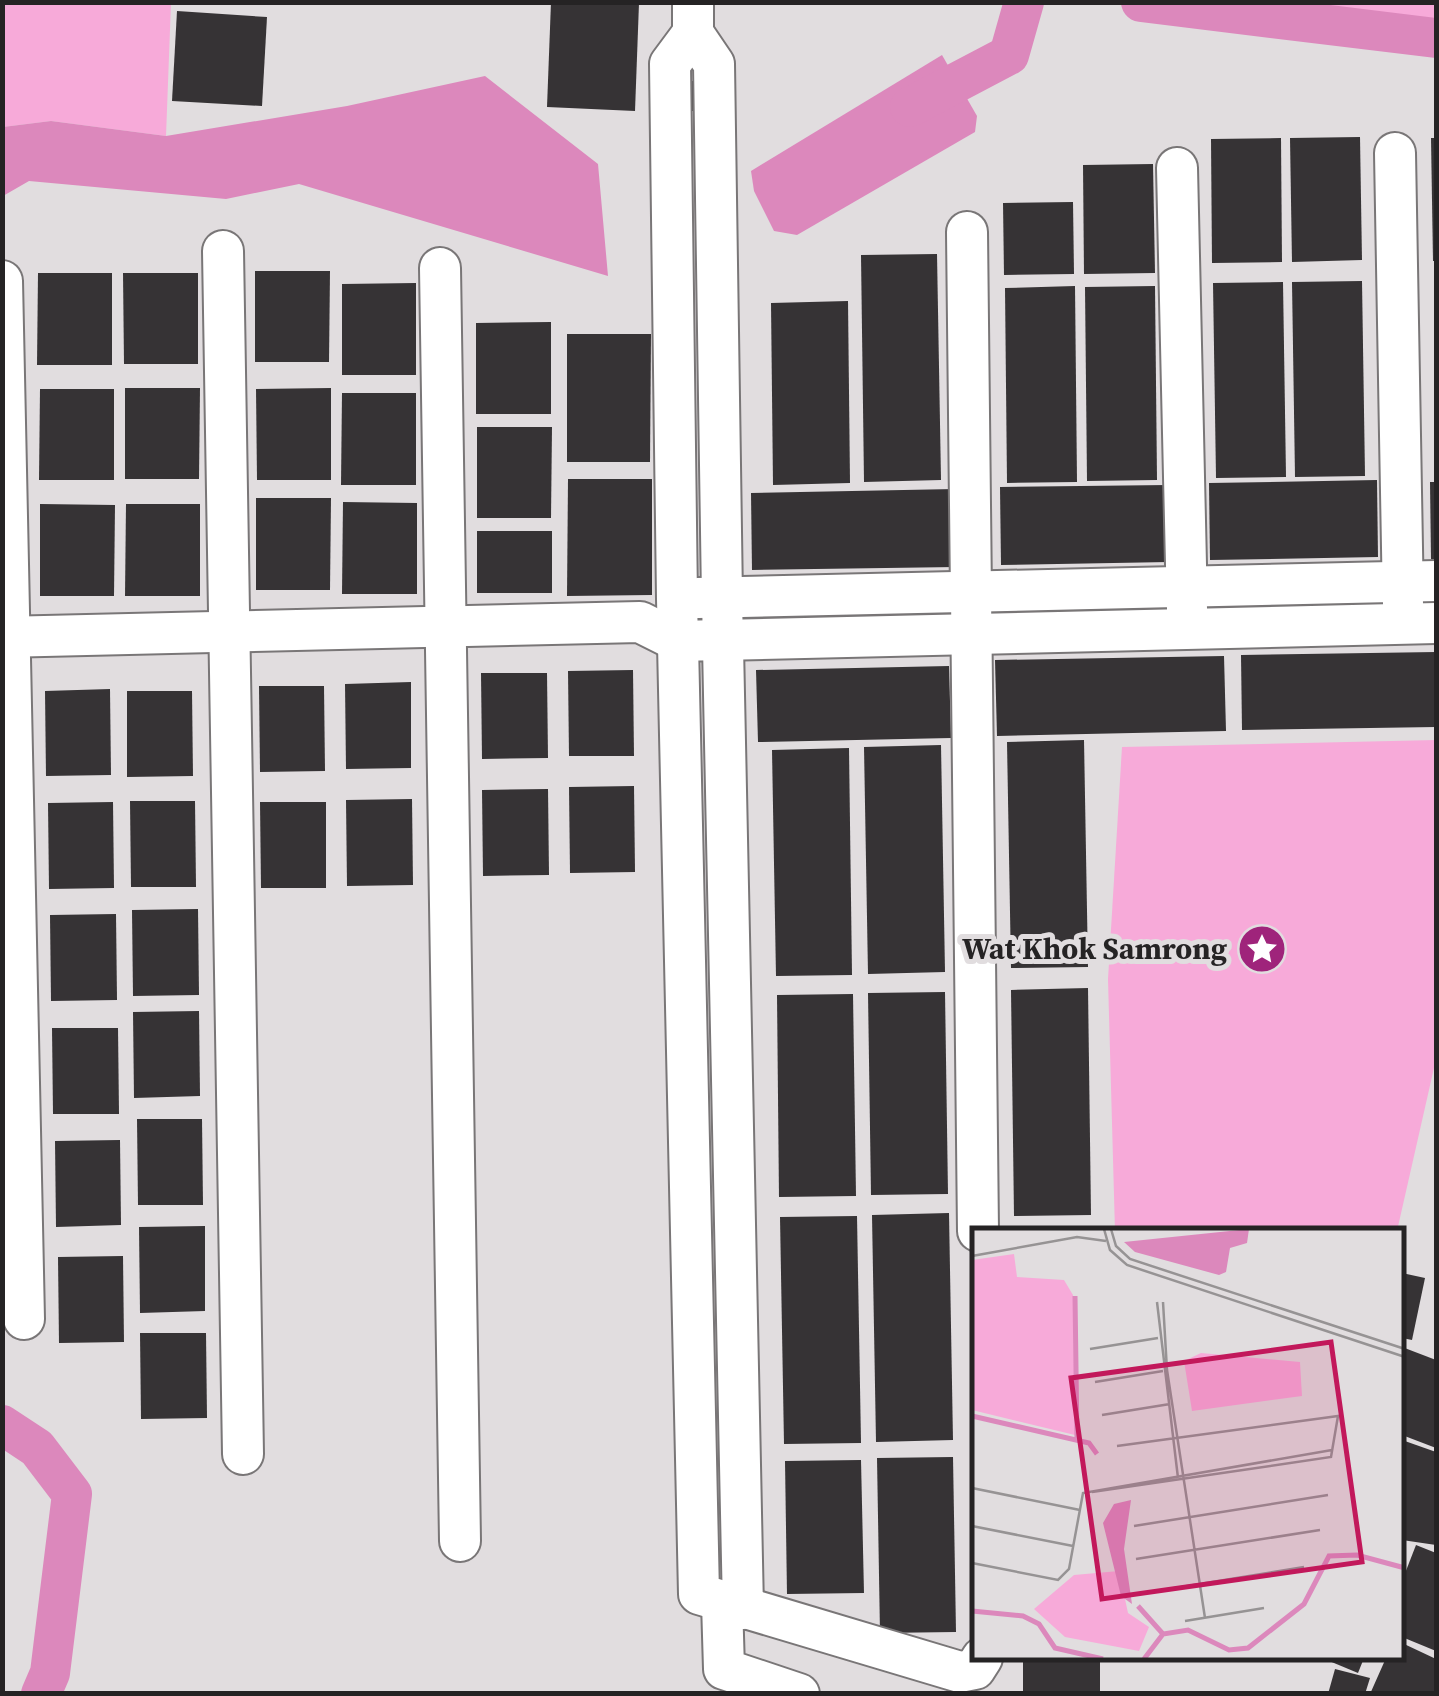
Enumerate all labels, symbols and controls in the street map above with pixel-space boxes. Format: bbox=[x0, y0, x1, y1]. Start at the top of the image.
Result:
place icon: Wat Khok Samrong bbox=[1236, 923, 1288, 975]
place label: Wat Khok Samrong bbox=[962, 928, 1227, 969]
inset map bbox=[972, 1228, 1404, 1661]

